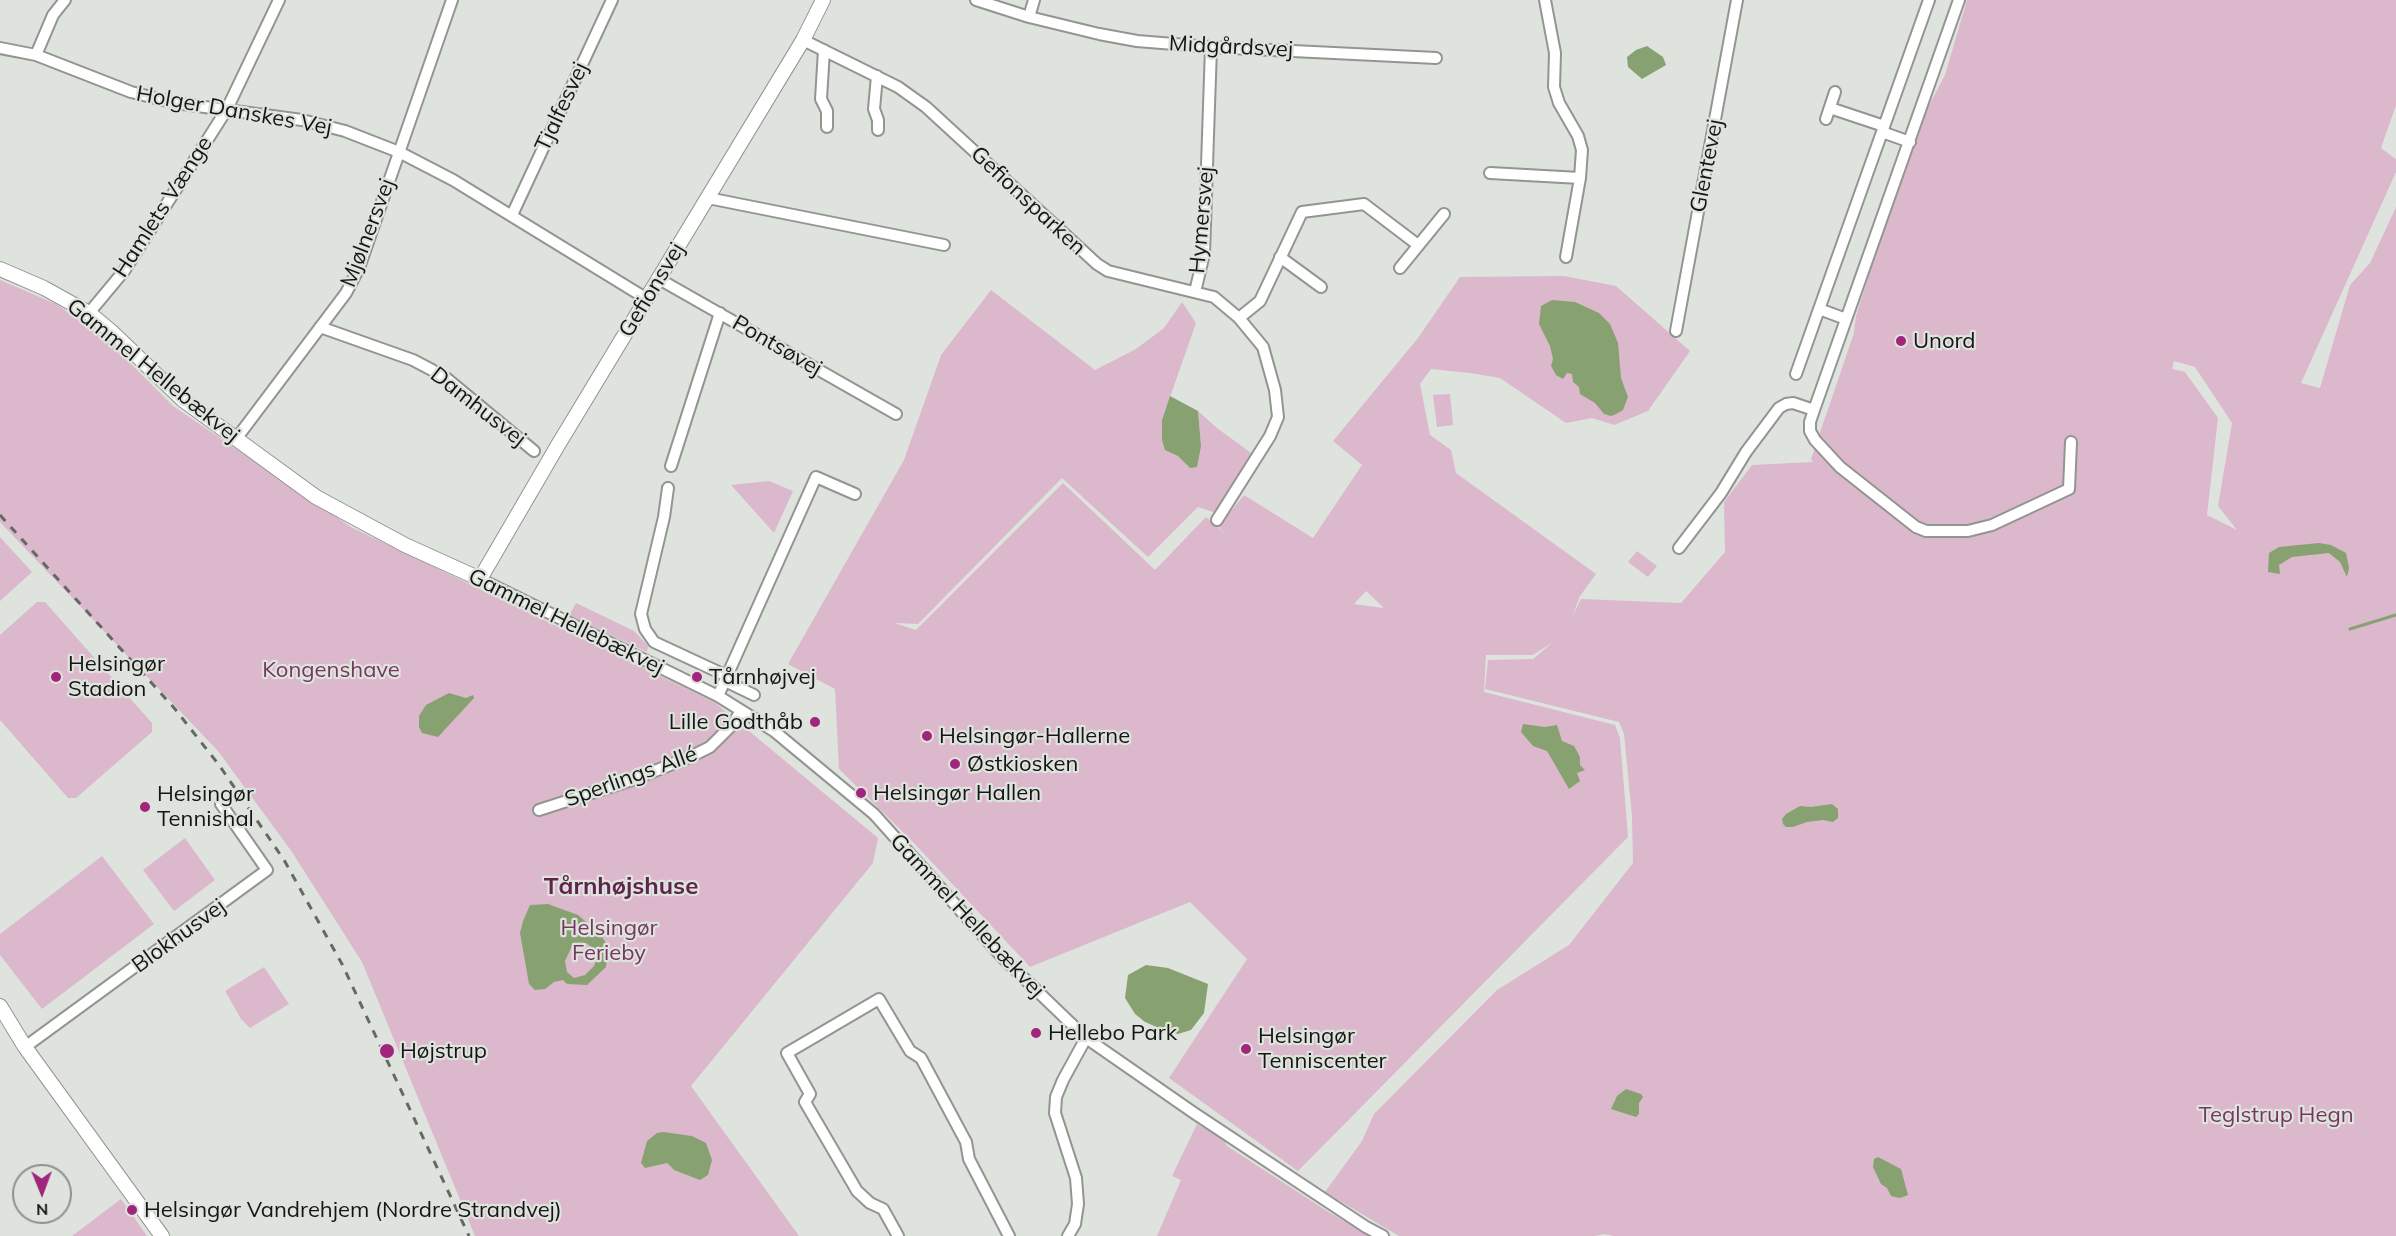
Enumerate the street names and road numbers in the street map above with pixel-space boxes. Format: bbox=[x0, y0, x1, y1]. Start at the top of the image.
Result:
street label: Midgårdsvej bbox=[1168, 31, 1294, 63]
street label: Tjalfesvej bbox=[530, 58, 594, 156]
street label: Holger Danskes Vej bbox=[134, 81, 334, 141]
street label: Glentevej bbox=[1685, 117, 1729, 215]
street label: Hamlets Vænge bbox=[108, 132, 218, 282]
street label: Gefionsparken bbox=[965, 141, 1091, 261]
street label: Hymersvej bbox=[1184, 165, 1220, 275]
street label: Mjølnersvej bbox=[335, 175, 401, 291]
street label: Gefionsvej bbox=[614, 238, 690, 342]
street label: Gammel Hellebækvej bbox=[61, 293, 245, 449]
street label: Pontsøvej bbox=[728, 310, 826, 382]
street label: Damhusvej bbox=[425, 362, 531, 452]
street label: Gammel Hellebækvej bbox=[464, 563, 668, 681]
street label: Sperlings Allé bbox=[561, 741, 701, 813]
street label: Gammel Hellebækvej bbox=[884, 829, 1050, 1003]
street label: Blokhusvej bbox=[127, 893, 231, 979]

